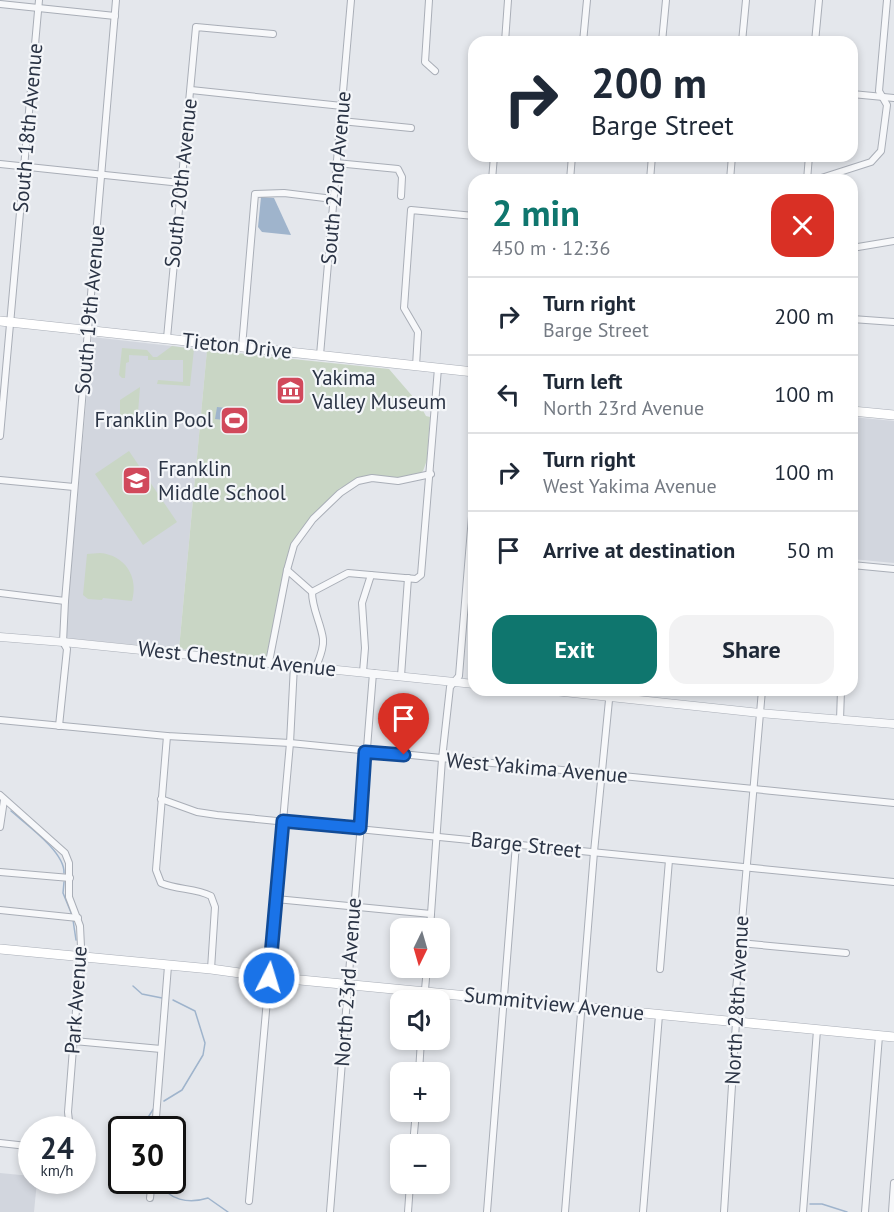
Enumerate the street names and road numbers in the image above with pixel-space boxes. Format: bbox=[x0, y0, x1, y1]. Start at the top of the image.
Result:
street label: South 18th Avenue bbox=[7, 42, 48, 214]
street label: South 22nd Avenue bbox=[314, 90, 357, 266]
street label: South 20th Avenue bbox=[158, 97, 203, 269]
street label: South 19th Avenue bbox=[69, 224, 110, 396]
street label: Tieton Drive bbox=[181, 326, 293, 365]
street label: West Chestnut Avenue bbox=[137, 635, 338, 682]
street label: West Yakima Avenue bbox=[445, 746, 629, 789]
street label: Barge Street bbox=[469, 825, 583, 864]
street label: North 23rd Avenue bbox=[328, 897, 367, 1067]
street label: North 28th Avenue bbox=[719, 915, 754, 1085]
street label: Park Avenue bbox=[58, 945, 93, 1055]
street label: Summitview Avenue bbox=[463, 981, 645, 1026]

